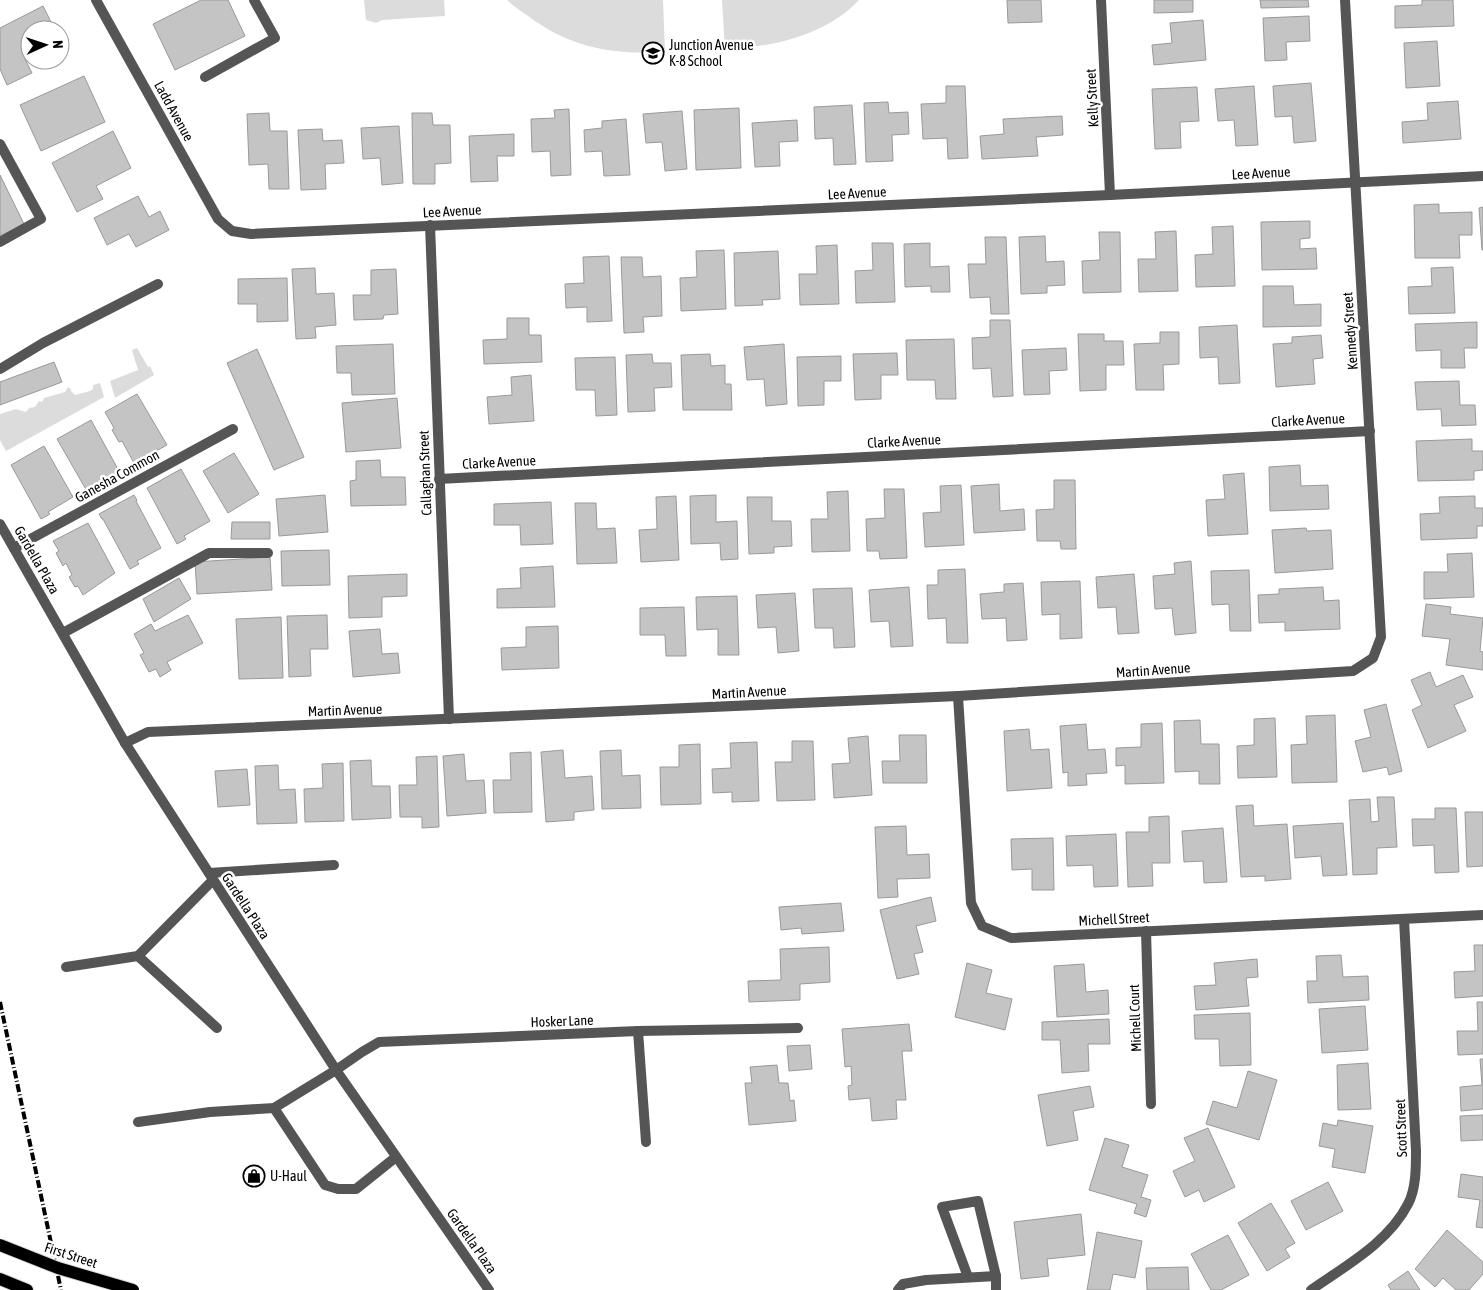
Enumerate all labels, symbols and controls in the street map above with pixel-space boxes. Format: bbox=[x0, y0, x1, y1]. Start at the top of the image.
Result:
north arrow bbox=[20, 20, 70, 70]
place label: Junction Avenue K-8 School bbox=[669, 37, 754, 69]
text: N bbox=[50, 40, 66, 49]
school or university icon: Junction Avenue K-8 School bbox=[641, 41, 665, 65]
street label: Kelly Street bbox=[1082, 68, 1102, 128]
street label: Ladd Avenue bbox=[151, 78, 197, 144]
street label: Lee Avenue bbox=[1231, 163, 1291, 183]
street label: Lee Avenue bbox=[827, 183, 887, 203]
street label: Lee Avenue bbox=[422, 201, 482, 221]
street label: Kennedy Street bbox=[1339, 292, 1361, 370]
street label: Clarke Avenue bbox=[1271, 410, 1345, 430]
street label: Callaghan Street bbox=[416, 430, 434, 516]
street label: Clarke Avenue bbox=[867, 431, 941, 451]
street label: Ganesha Common bbox=[72, 446, 162, 506]
street label: Clarke Avenue bbox=[462, 452, 536, 472]
street label: Gardella Plaza bbox=[11, 523, 63, 597]
street label: Martin Avenue bbox=[1115, 659, 1191, 681]
street label: Martin Avenue bbox=[711, 682, 787, 702]
street label: Martin Avenue bbox=[307, 701, 383, 719]
street label: Gardella Plaza bbox=[219, 870, 273, 942]
street label: Michell Street bbox=[1078, 909, 1150, 929]
street label: Michell Court bbox=[1126, 984, 1144, 1052]
street label: Hosker Lane bbox=[530, 1012, 594, 1030]
street label: Scott Street bbox=[1392, 1099, 1410, 1157]
shop icon: U-Haul bbox=[242, 1164, 266, 1188]
place label: U-Haul bbox=[270, 1168, 307, 1184]
street label: Gardella Plaza bbox=[444, 1205, 500, 1277]
street label: First Street bbox=[43, 1239, 99, 1271]

